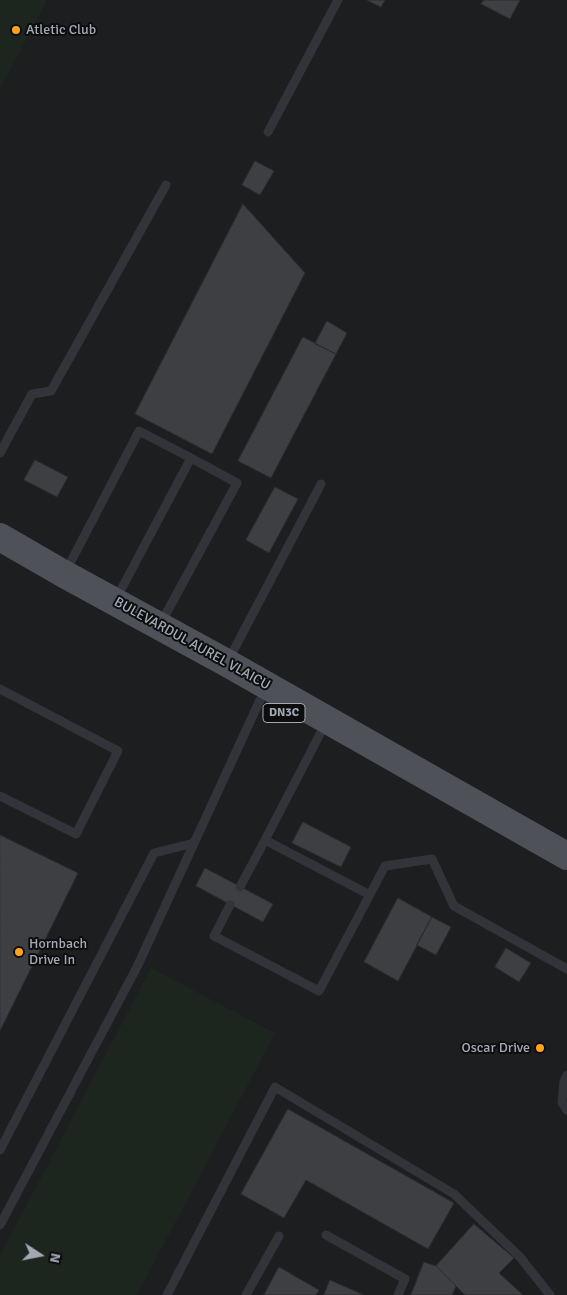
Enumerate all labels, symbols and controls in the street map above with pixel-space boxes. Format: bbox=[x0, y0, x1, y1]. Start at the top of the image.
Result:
place label: Atletic Club bbox=[26, 22, 96, 38]
marker: Atletic Club bbox=[10, 24, 22, 36]
street label: BULEVARDUL AUREL VLAICU bbox=[111, 594, 273, 694]
road number: DN3C bbox=[263, 704, 305, 722]
place label: Hornbach Drive In bbox=[29, 936, 87, 969]
marker: Hornbach Drive In bbox=[13, 946, 25, 958]
place label: Oscar Drive bbox=[461, 1040, 530, 1056]
marker: Oscar Drive bbox=[534, 1042, 546, 1054]
north arrow bbox=[15, 1230, 65, 1280]
text: N bbox=[46, 1252, 64, 1264]

